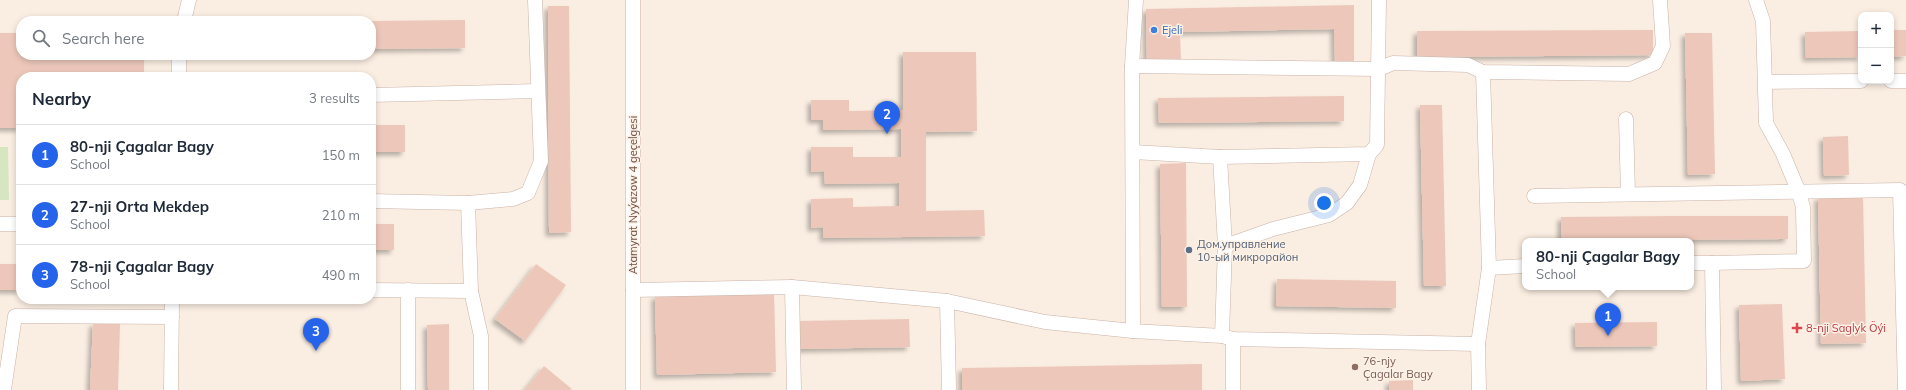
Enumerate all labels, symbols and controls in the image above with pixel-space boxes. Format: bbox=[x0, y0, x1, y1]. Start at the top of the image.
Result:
map controls bbox=[1858, 12, 1894, 84]
button: + bbox=[1858, 12, 1894, 48]
search box bbox=[16, 16, 376, 60]
place label: Ejeli bbox=[1162, 23, 1182, 37]
marker: Ejeli bbox=[1149, 25, 1159, 35]
icon: search bbox=[30, 27, 52, 49]
text: Search here bbox=[62, 29, 144, 48]
button: − bbox=[1858, 48, 1894, 84]
text: Nearby bbox=[32, 88, 91, 109]
text: 3 results bbox=[309, 90, 360, 106]
pin: 2 bbox=[874, 101, 900, 134]
street label: Atamyrat Nyýazow 4 geçelgesi bbox=[626, 116, 640, 274]
text: 80-nji Çagalar Bagy bbox=[70, 137, 214, 156]
text: 1 bbox=[41, 147, 49, 163]
text: 150 m bbox=[322, 147, 360, 163]
text: School bbox=[70, 156, 110, 172]
your location bbox=[1314, 193, 1334, 213]
text: 27-nji Orta Mekdep bbox=[70, 197, 209, 216]
text: 2 bbox=[41, 207, 49, 223]
text: 210 m bbox=[322, 207, 360, 223]
text: School bbox=[70, 216, 110, 232]
place label: Дом.управление 10-ый микрорайон bbox=[1197, 237, 1298, 264]
popup bbox=[1522, 238, 1694, 290]
marker: Дом.управление 10-ый микрорайон bbox=[1184, 245, 1194, 255]
text: 80-nji Çagalar Bagy bbox=[1536, 247, 1680, 266]
text: 78-nji Çagalar Bagy bbox=[70, 257, 214, 276]
text: School bbox=[1536, 266, 1576, 282]
text: 3 bbox=[41, 267, 49, 283]
text: 490 m bbox=[322, 267, 360, 283]
text: School bbox=[70, 276, 110, 292]
pin: 1 bbox=[1595, 303, 1621, 336]
pin: 3 bbox=[303, 318, 329, 351]
place label: 8-nji Saglyk Öýi bbox=[1806, 321, 1886, 335]
marker: 8-nji Saglyk Öýi bbox=[1791, 322, 1803, 334]
place label: 76-njy Çagalar Bagy bbox=[1363, 354, 1433, 381]
marker: 76-njy Çagalar Bagy bbox=[1350, 362, 1360, 372]

